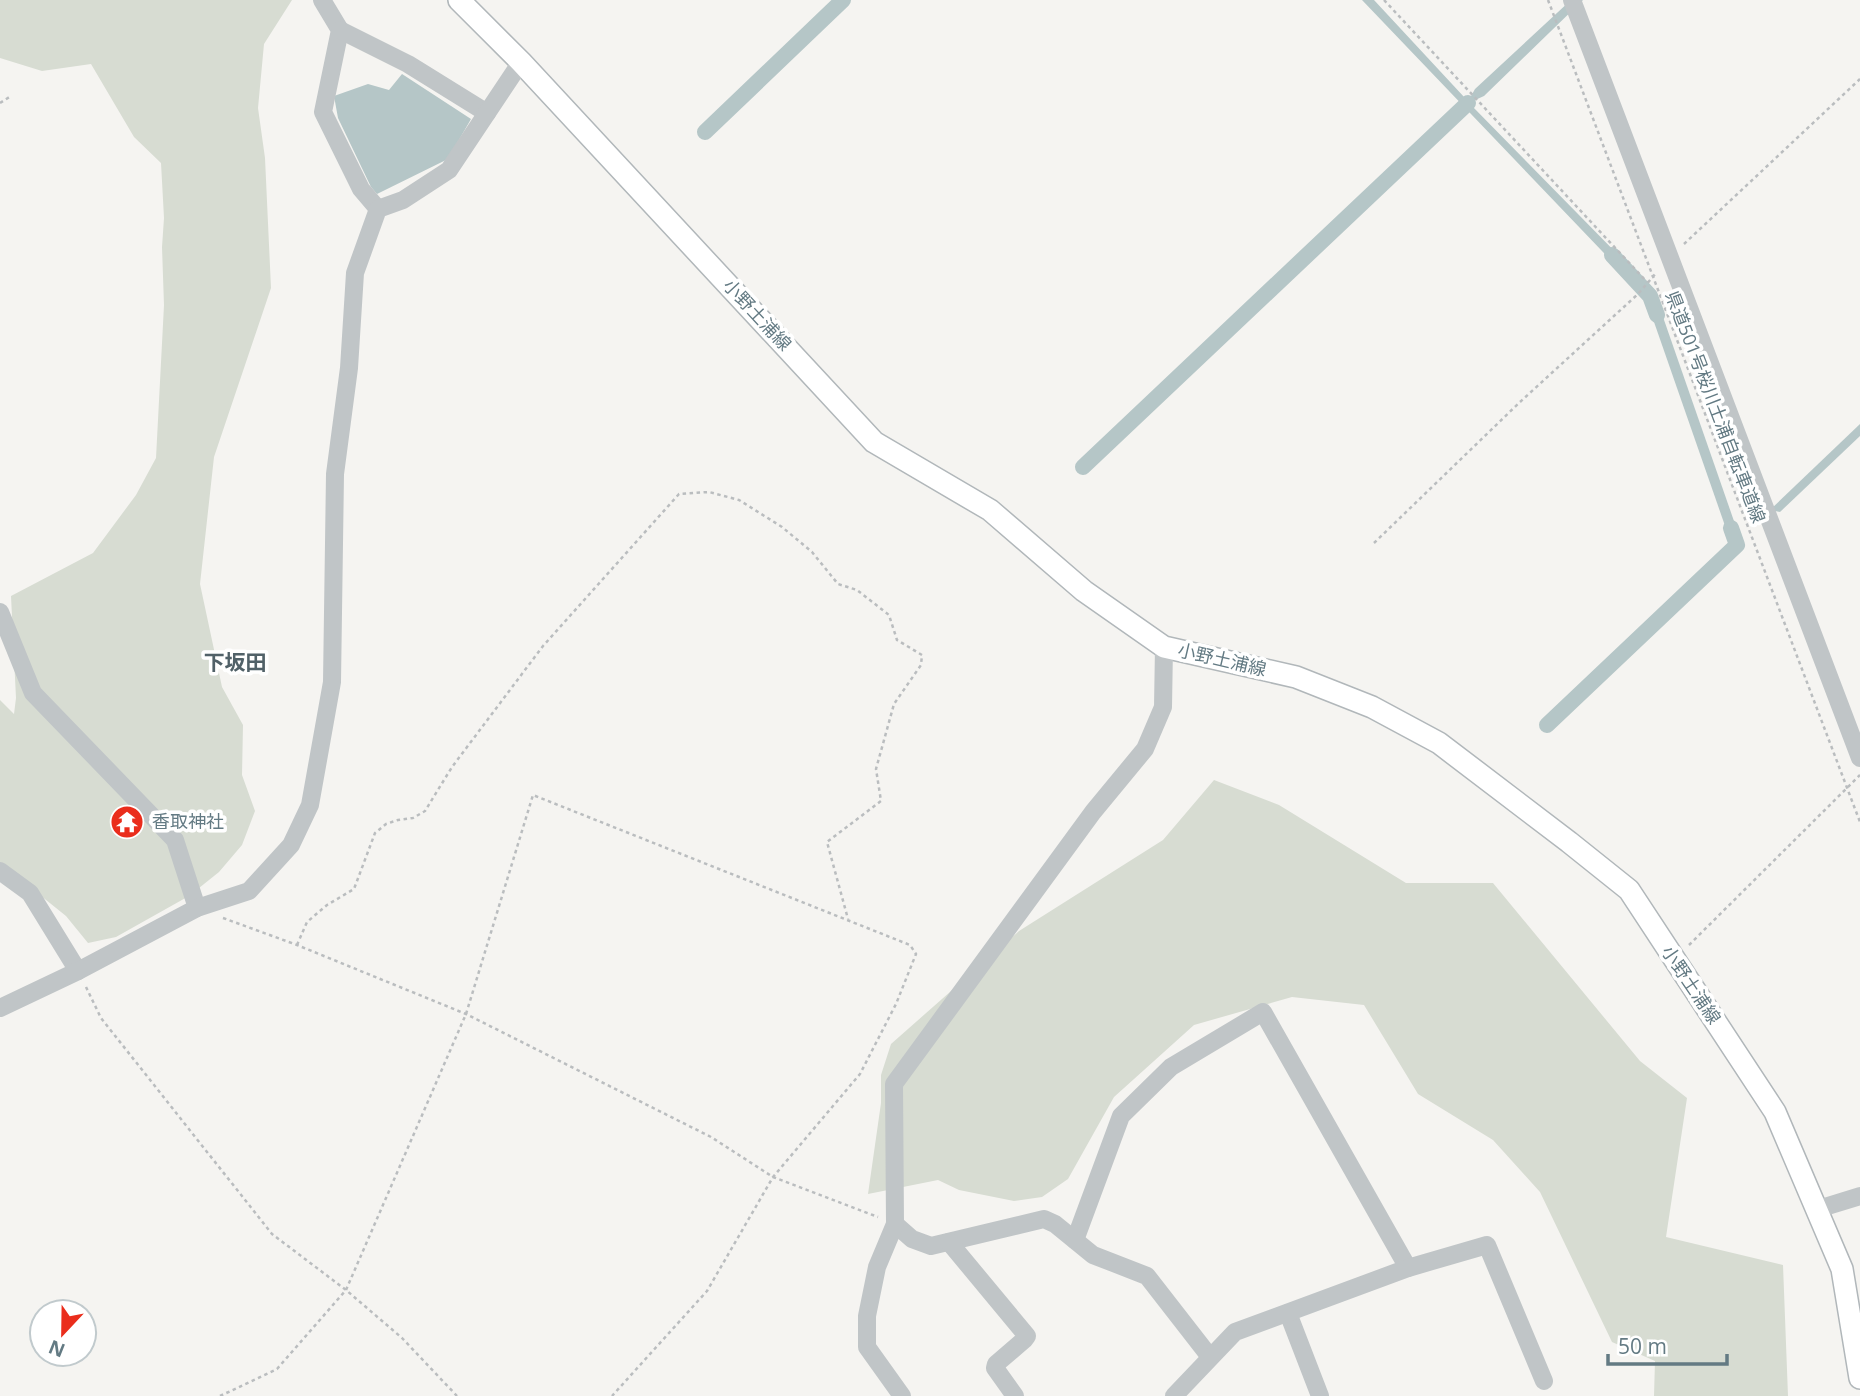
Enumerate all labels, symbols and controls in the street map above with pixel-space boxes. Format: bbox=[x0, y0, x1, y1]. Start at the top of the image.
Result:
street label: 小野土浦線 bbox=[718, 273, 797, 355]
street label: 県道501号桜川土浦自転車道線 bbox=[1660, 287, 1771, 526]
street label: 小野土浦線 bbox=[1176, 637, 1269, 681]
district label: 下坂田 bbox=[204, 648, 267, 676]
temple icon: 香取神社 bbox=[108, 803, 146, 841]
place label: 香取神社 bbox=[152, 809, 224, 833]
street label: 小野土浦線 bbox=[1657, 940, 1727, 1028]
north arrow bbox=[28, 1298, 98, 1368]
scale bar bbox=[1608, 1322, 1727, 1366]
text: 50 m bbox=[1618, 1332, 1667, 1360]
text: N bbox=[45, 1334, 69, 1364]

